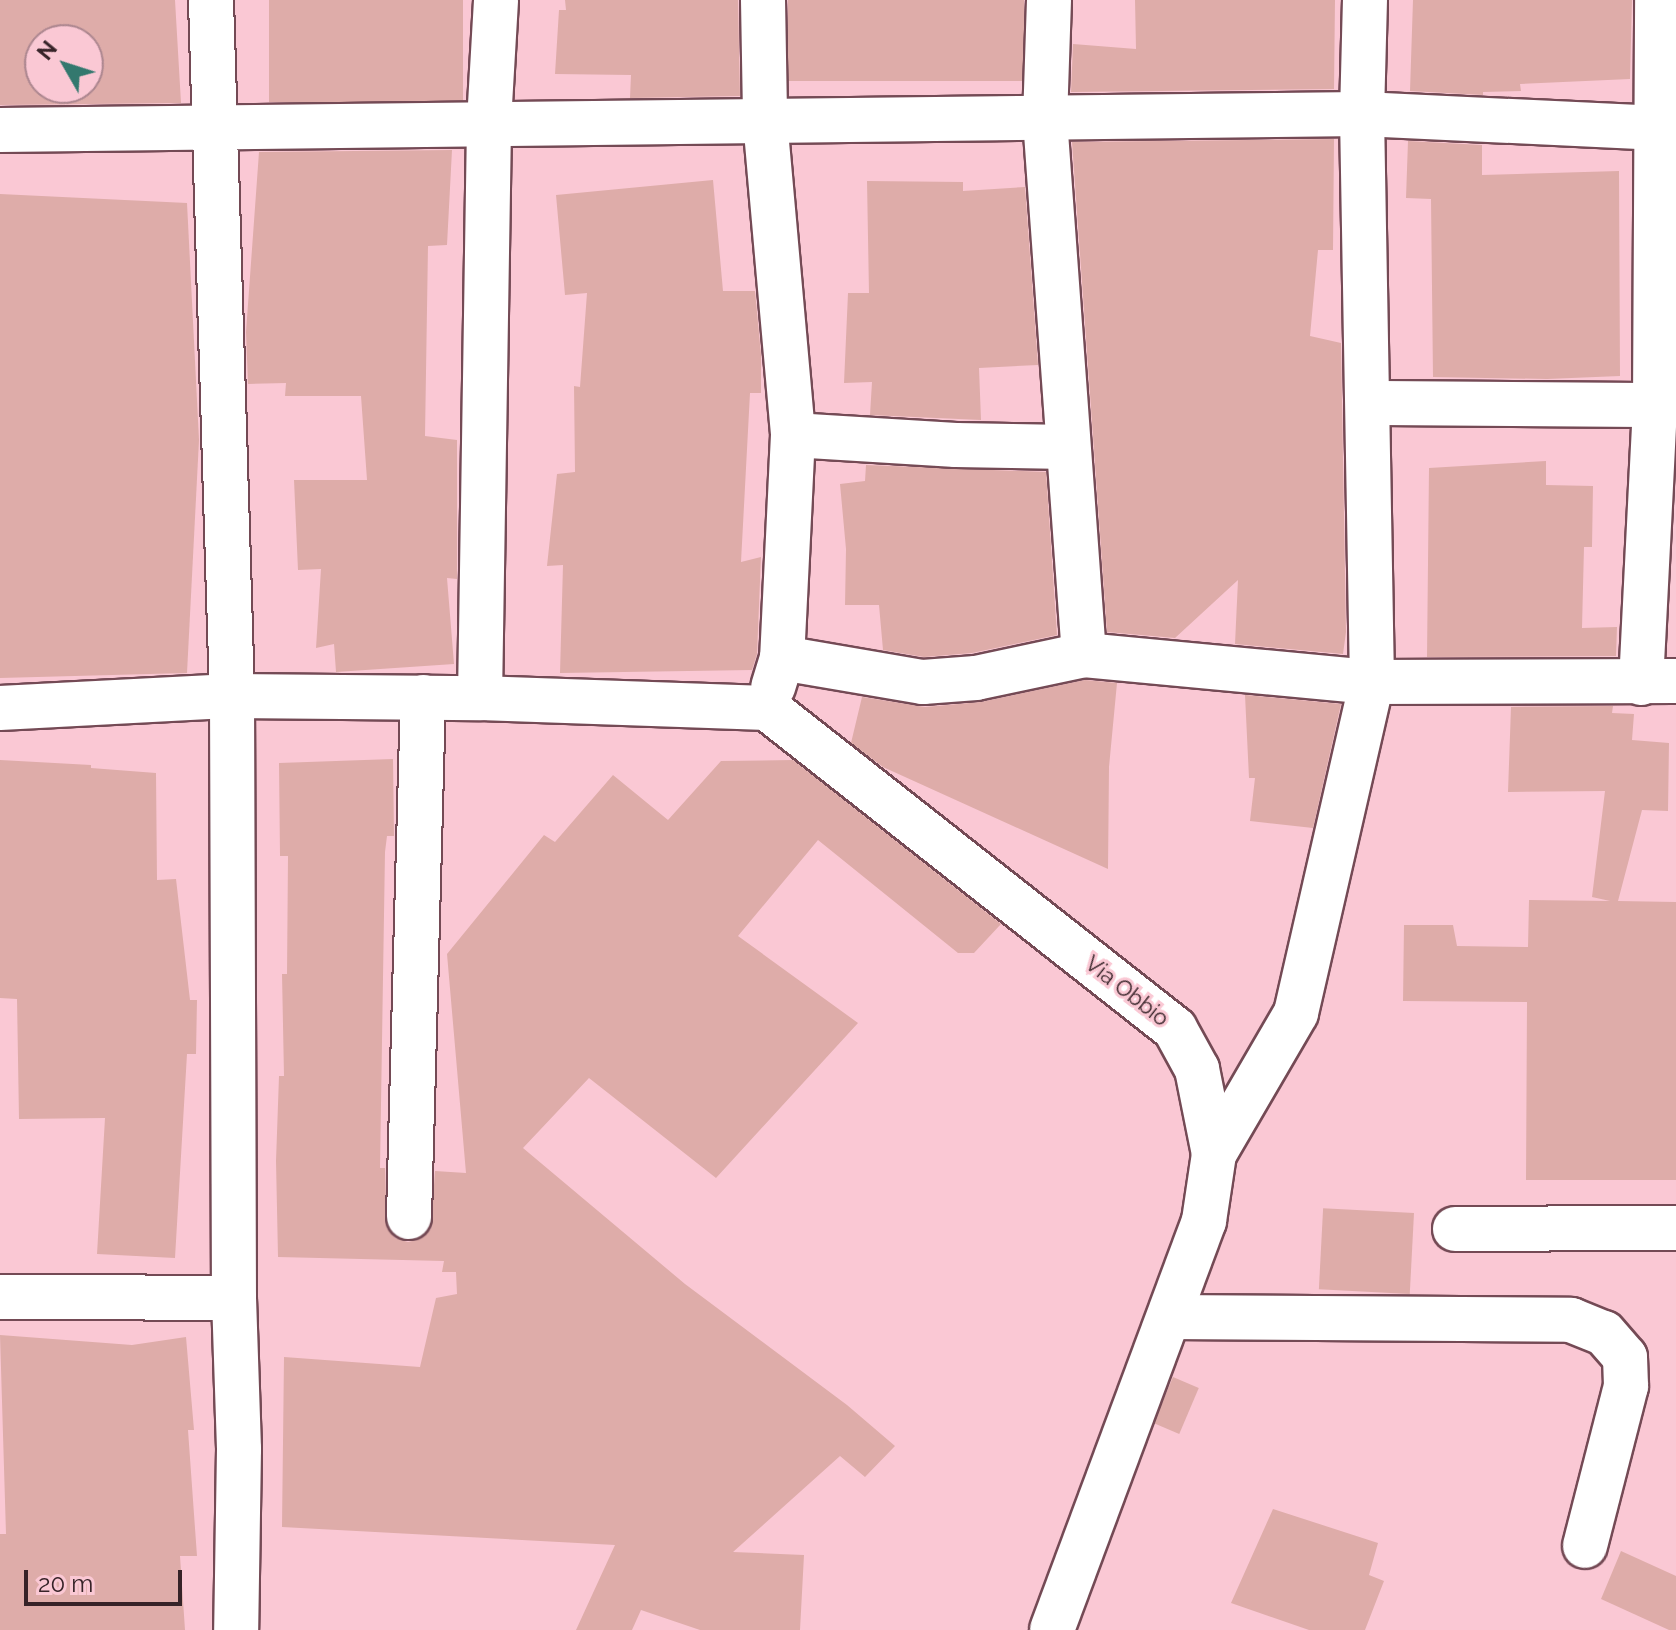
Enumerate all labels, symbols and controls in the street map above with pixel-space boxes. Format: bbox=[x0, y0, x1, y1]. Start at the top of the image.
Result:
north arrow bbox=[24, 24, 104, 104]
text: N bbox=[32, 35, 62, 65]
street label: Via Obbio bbox=[1080, 950, 1174, 1032]
scale bar bbox=[28, 1554, 186, 1604]
text: 20 m bbox=[38, 1569, 93, 1598]

